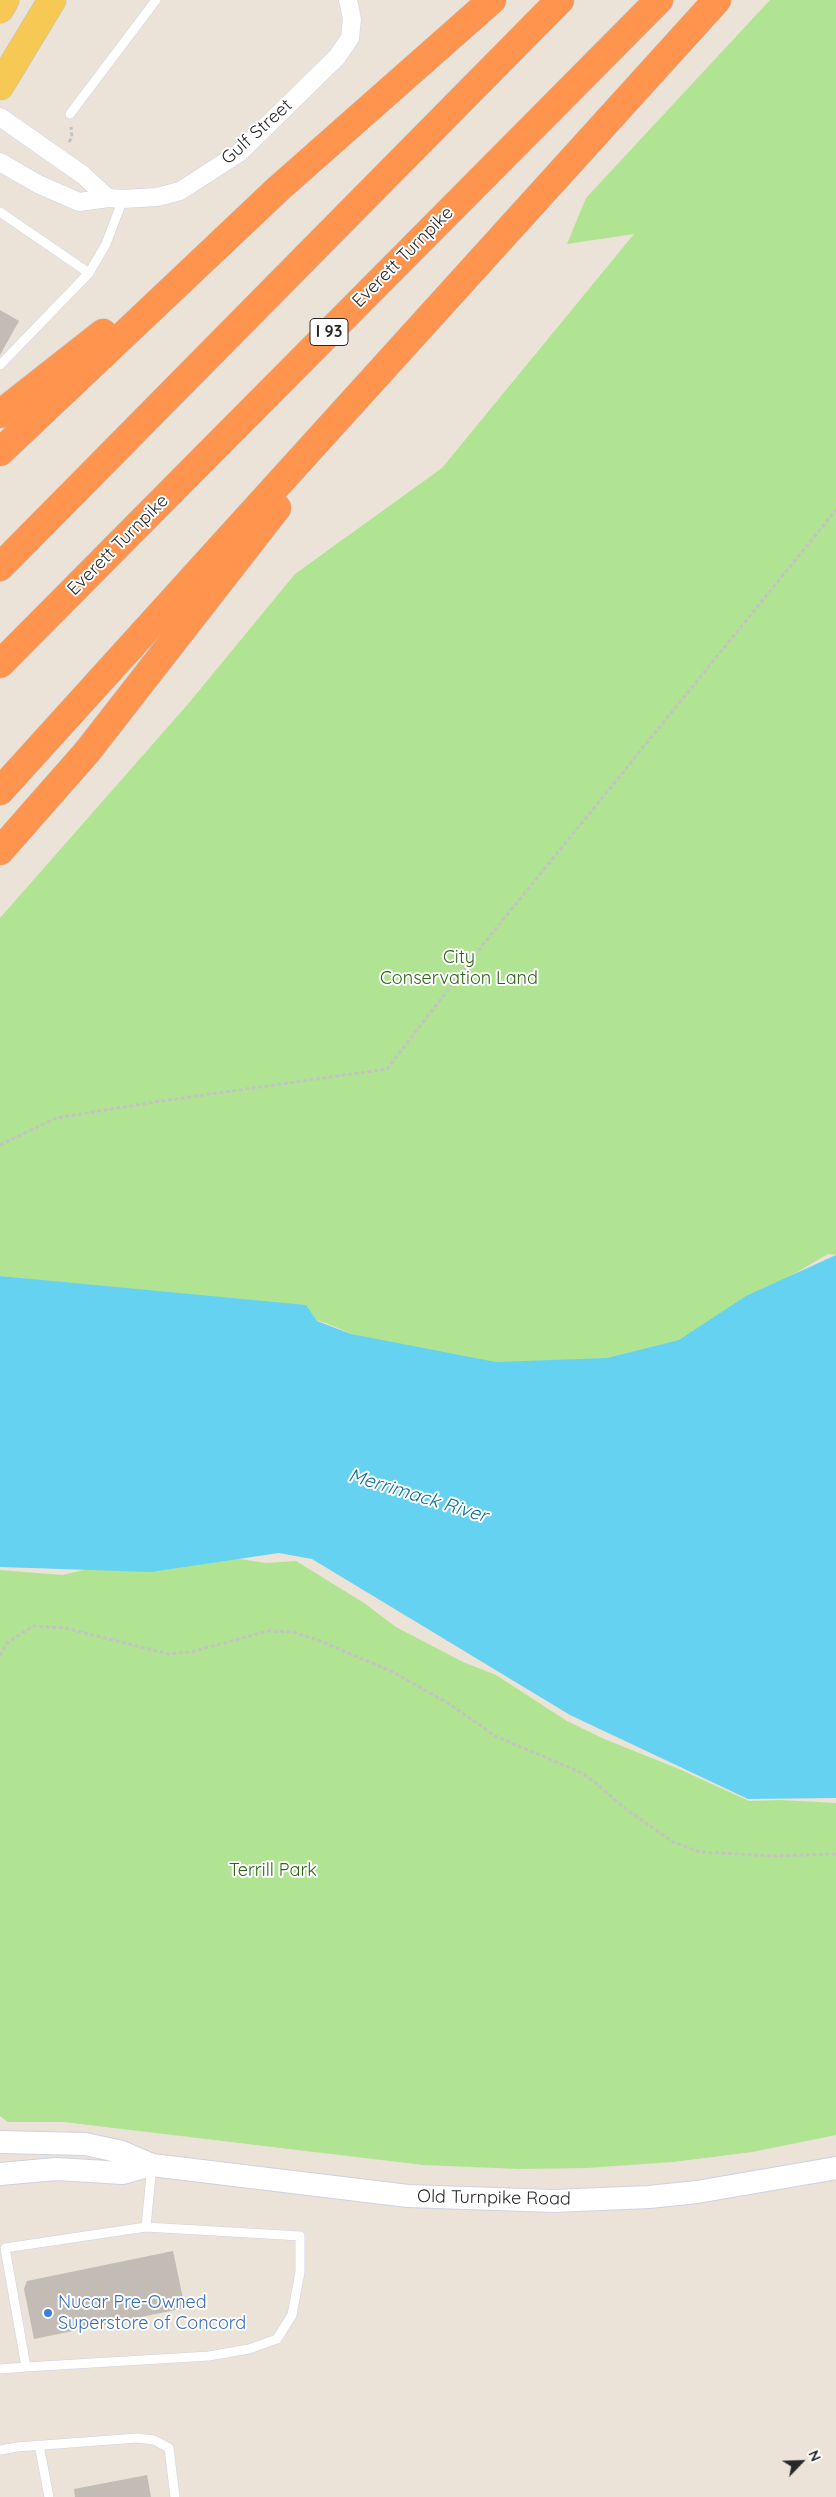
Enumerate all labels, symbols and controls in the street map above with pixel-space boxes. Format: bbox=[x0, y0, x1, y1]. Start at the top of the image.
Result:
street label: Gulf Street bbox=[217, 95, 297, 169]
street label: Everett Turnpike bbox=[348, 202, 458, 312]
road number: I 93 bbox=[310, 318, 348, 346]
street label: Everett Turnpike bbox=[63, 490, 173, 600]
park label: City Conservation Land bbox=[380, 947, 538, 990]
water label: Merrimack River bbox=[346, 1464, 490, 1528]
park label: Terrill Park bbox=[229, 1860, 317, 1882]
street label: Old Turnpike Road bbox=[417, 2186, 571, 2210]
place label: Nucar Pre-Owned Superstore of Concord bbox=[58, 2292, 246, 2334]
marker: Nucar Pre-Owned Superstore of Concord bbox=[42, 2307, 54, 2319]
north arrow bbox=[776, 2437, 826, 2487]
text: N bbox=[804, 2448, 825, 2464]

